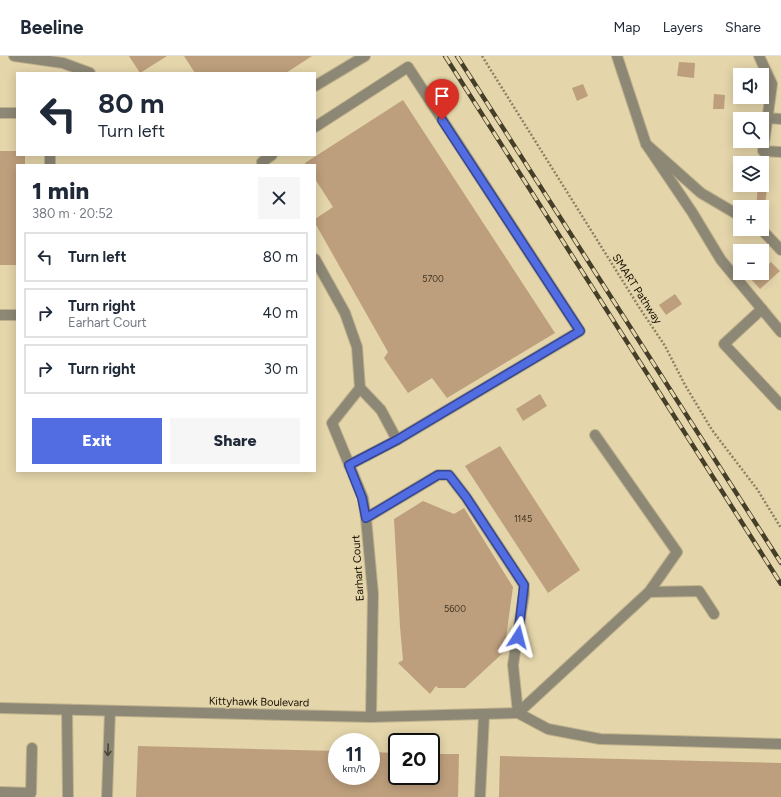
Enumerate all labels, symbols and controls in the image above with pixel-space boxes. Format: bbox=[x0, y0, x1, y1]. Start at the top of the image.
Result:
text: Beeline bbox=[20, 16, 84, 39]
text: Map bbox=[613, 19, 641, 36]
text: Layers bbox=[663, 19, 703, 36]
text: Share bbox=[725, 19, 761, 36]
map controls bbox=[733, 68, 769, 280]
button: sound bbox=[733, 68, 769, 104]
pin bbox=[425, 79, 459, 120]
icon: arrive bbox=[431, 85, 453, 107]
text: 80 m bbox=[98, 86, 164, 120]
icon: left bbox=[32, 88, 84, 140]
button: search bbox=[733, 112, 769, 148]
text: Turn left bbox=[98, 120, 165, 142]
button: layers bbox=[733, 156, 769, 192]
text: 1 min bbox=[32, 176, 89, 205]
button: close bbox=[258, 177, 300, 219]
button: + bbox=[733, 200, 769, 236]
text: 380 m · 20:52 bbox=[32, 206, 113, 221]
button: − bbox=[733, 244, 769, 280]
icon: left bbox=[34, 246, 56, 268]
text: Turn left bbox=[68, 248, 126, 266]
text: 80 m bbox=[263, 248, 298, 266]
street label: SMART Pathway bbox=[609, 251, 665, 327]
house number: 5700 bbox=[422, 273, 444, 284]
text: Turn right bbox=[68, 297, 136, 315]
icon: right bbox=[34, 302, 56, 324]
text: 40 m bbox=[263, 304, 298, 322]
text: Earhart Court bbox=[68, 315, 147, 330]
icon: right bbox=[34, 358, 56, 380]
text: Turn right bbox=[68, 360, 136, 378]
text: 30 m bbox=[264, 360, 298, 378]
button: Exit bbox=[32, 418, 162, 464]
button: Share bbox=[170, 418, 300, 464]
house number: 1145 bbox=[514, 513, 532, 524]
street label: Earhart Court bbox=[349, 534, 367, 602]
house number: 5600 bbox=[444, 603, 466, 614]
position arrow bbox=[497, 616, 539, 658]
street label: Kittyhawk Boulevard bbox=[209, 695, 309, 709]
speed limit sign: 20 bbox=[388, 733, 440, 785]
text: 11 bbox=[346, 742, 362, 766]
one-way arrow bbox=[105, 743, 112, 756]
text: km/h bbox=[343, 762, 365, 775]

